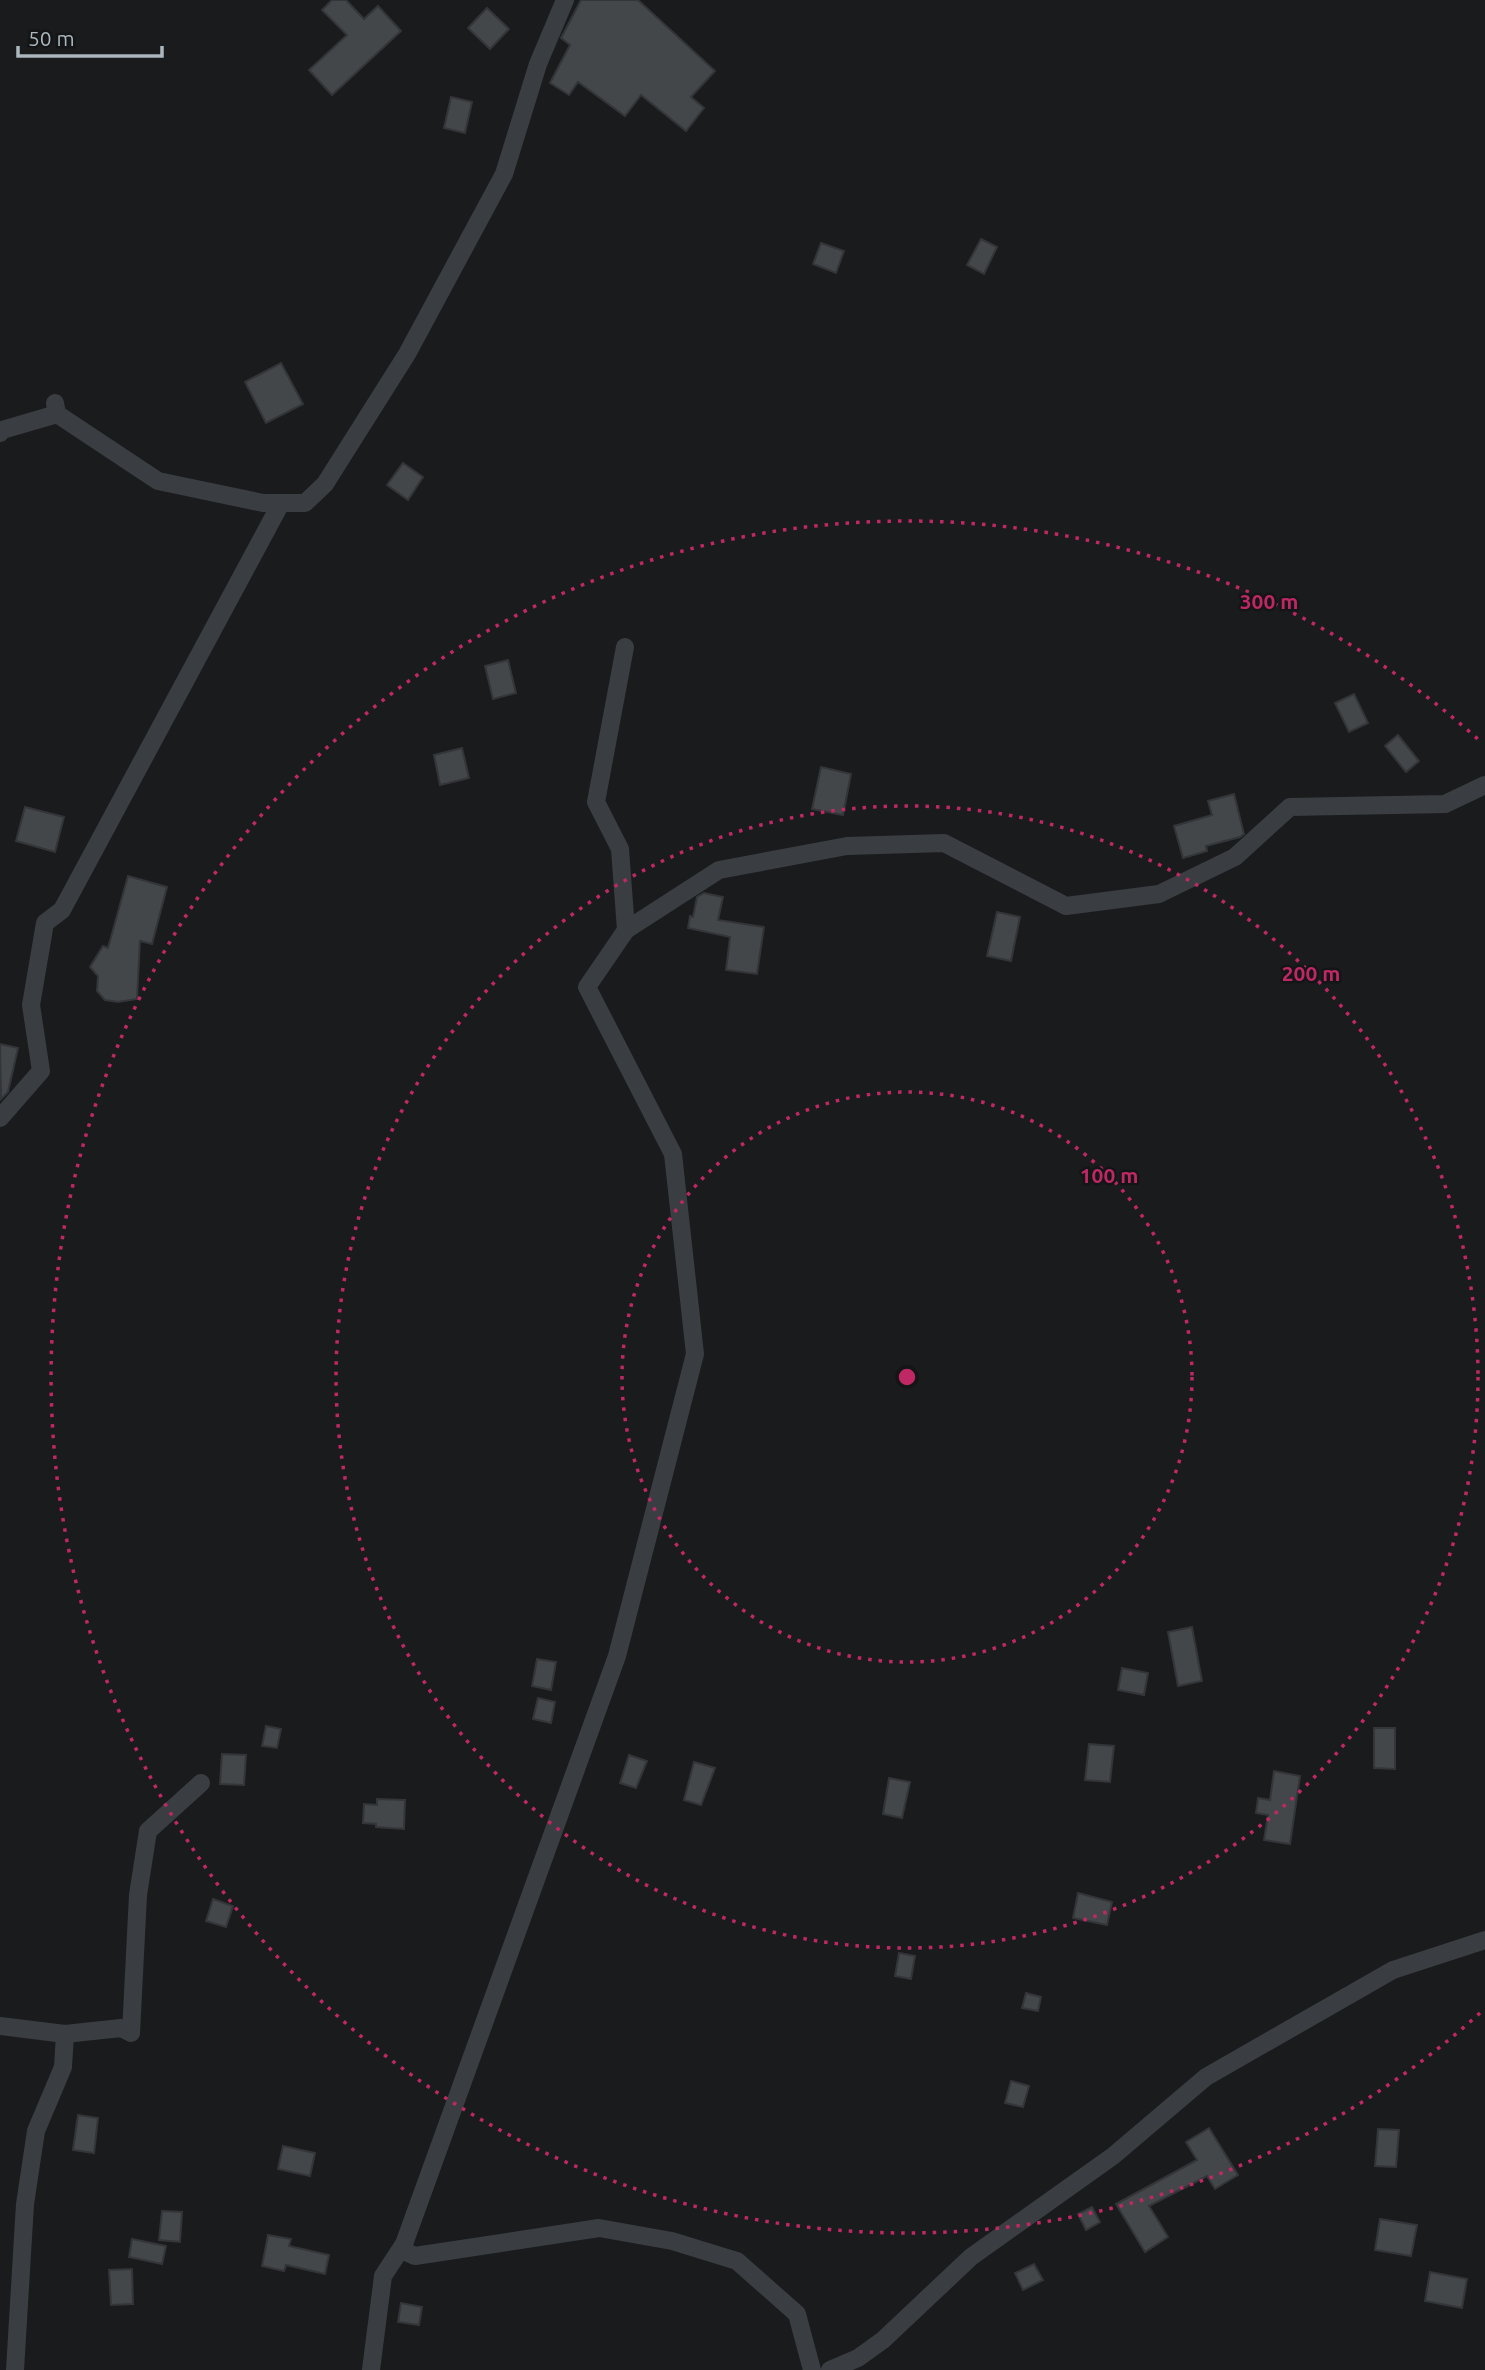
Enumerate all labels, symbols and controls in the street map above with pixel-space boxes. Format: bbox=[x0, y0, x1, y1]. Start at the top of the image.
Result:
scale bar bbox=[18, 14, 161, 58]
text: 50 m bbox=[28, 26, 75, 50]
text: 300 m bbox=[1240, 589, 1298, 613]
text: 200 m bbox=[1282, 961, 1340, 985]
text: 100 m bbox=[1080, 1163, 1138, 1187]
centre of rings bbox=[895, 1365, 919, 1389]

